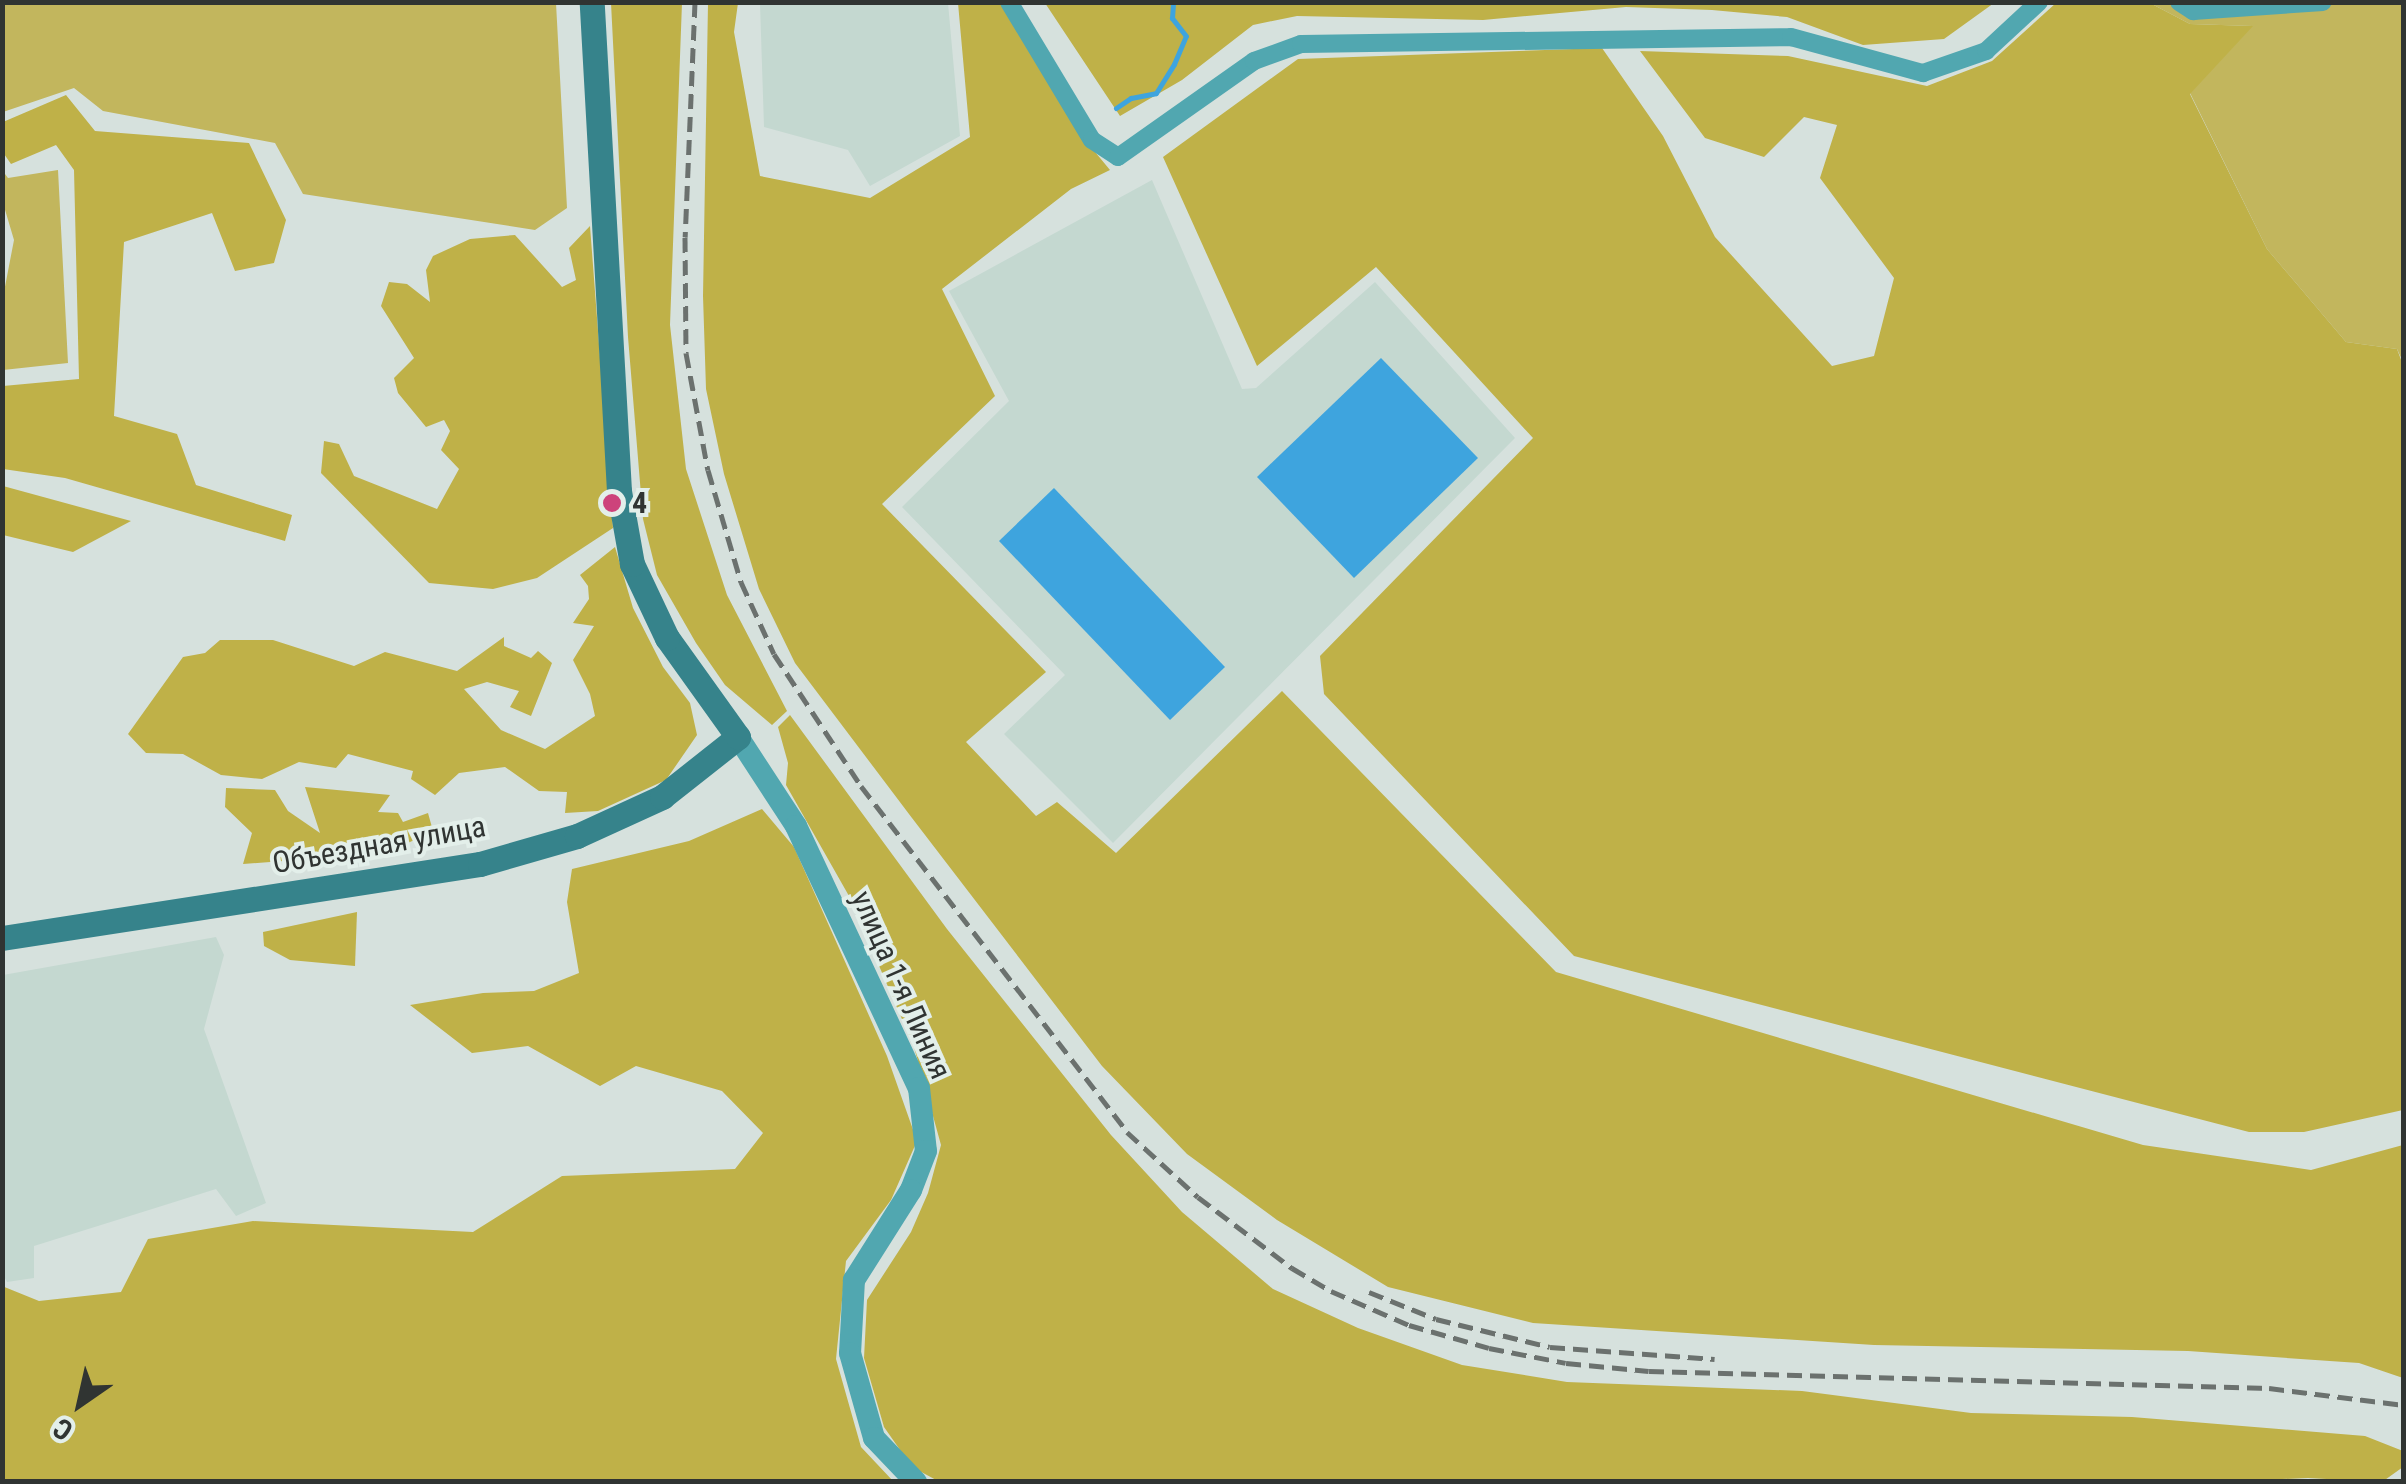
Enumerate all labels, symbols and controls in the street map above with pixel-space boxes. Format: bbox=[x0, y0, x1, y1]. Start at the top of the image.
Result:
place label: 4 bbox=[632, 485, 647, 521]
marker: 4 bbox=[601, 492, 623, 514]
street label: Объездная улица bbox=[270, 809, 488, 881]
street label: улица 1-я Линия bbox=[844, 885, 958, 1085]
north arrow bbox=[30, 1354, 130, 1454]
text: С bbox=[47, 1411, 79, 1447]

